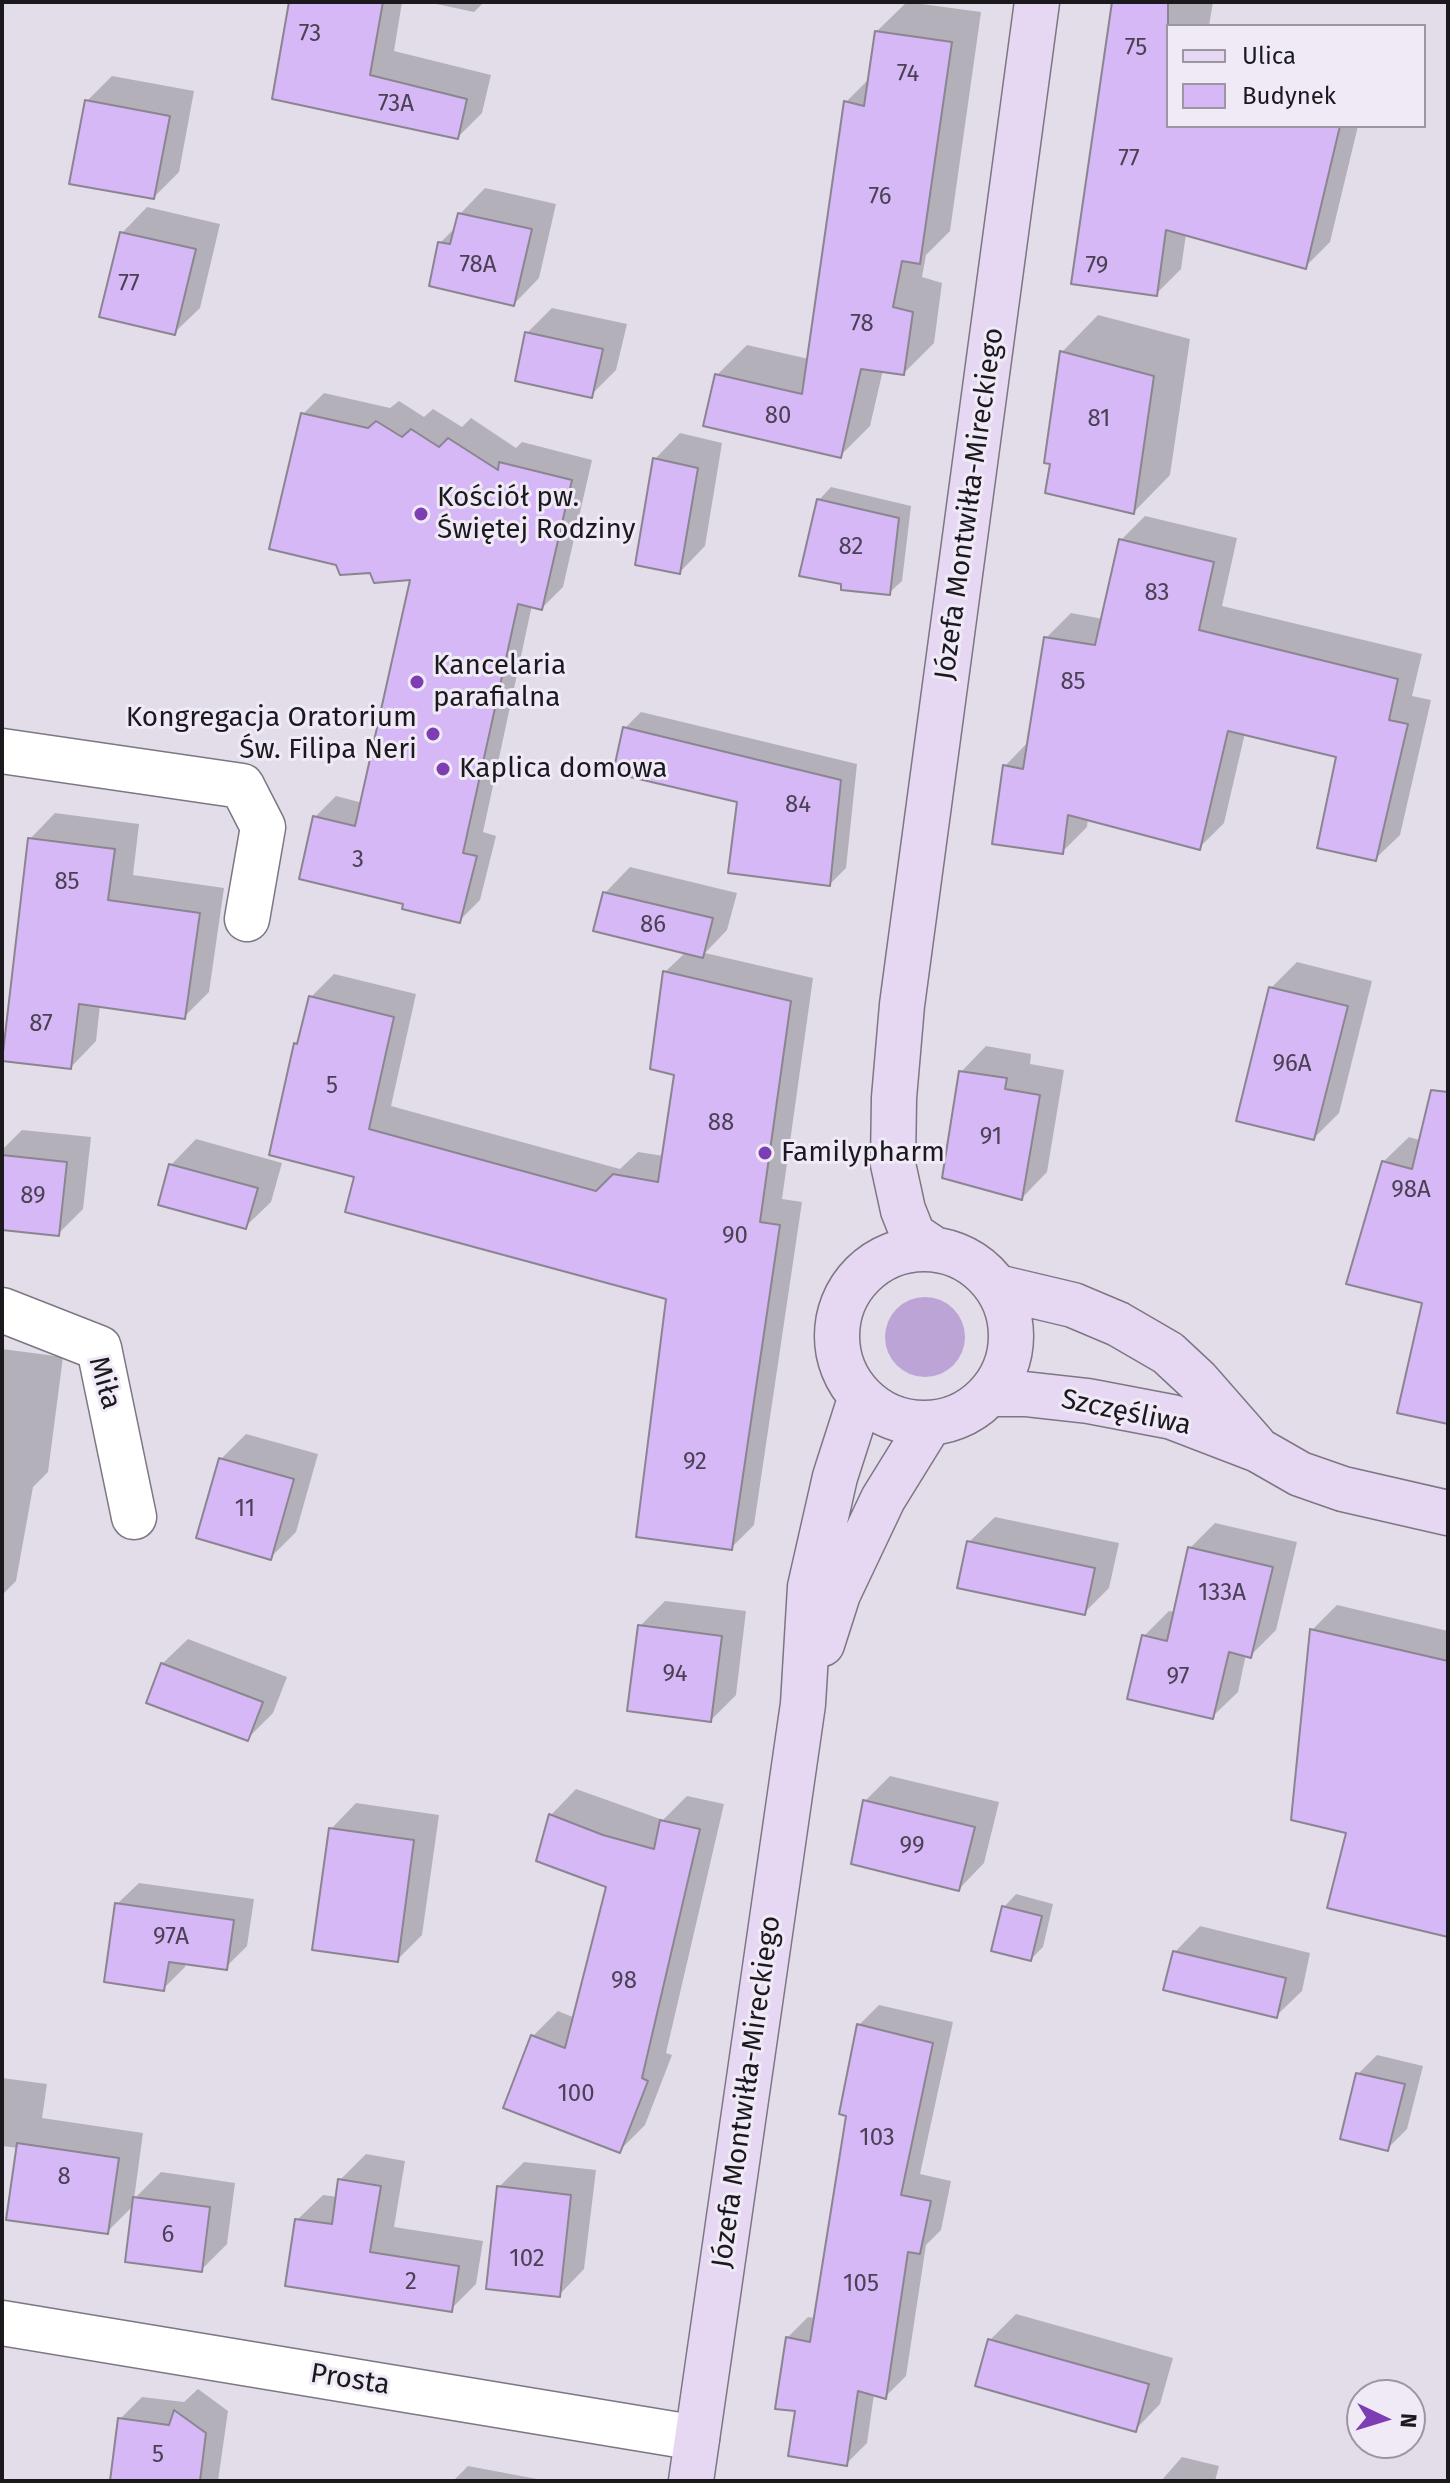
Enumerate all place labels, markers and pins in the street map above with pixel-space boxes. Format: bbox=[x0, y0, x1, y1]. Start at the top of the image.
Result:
place label: Kościół pw. Świętej Rodziny bbox=[437, 481, 635, 547]
marker: Kościół pw. Świętej Rodziny bbox=[412, 505, 430, 523]
place label: Kancelaria parafialna bbox=[433, 649, 566, 715]
marker: Kancelaria parafialna bbox=[408, 673, 426, 691]
place label: Kongregacja Oratorium Św. Filipa Neri bbox=[126, 701, 417, 767]
marker: Kongregacja Oratorium Św. Filipa Neri bbox=[424, 725, 442, 743]
place label: Kaplica domowa bbox=[459, 752, 667, 786]
marker: Kaplica domowa bbox=[434, 760, 452, 778]
place label: Familypharm bbox=[781, 1136, 945, 1170]
marker: Familypharm bbox=[756, 1144, 774, 1162]

